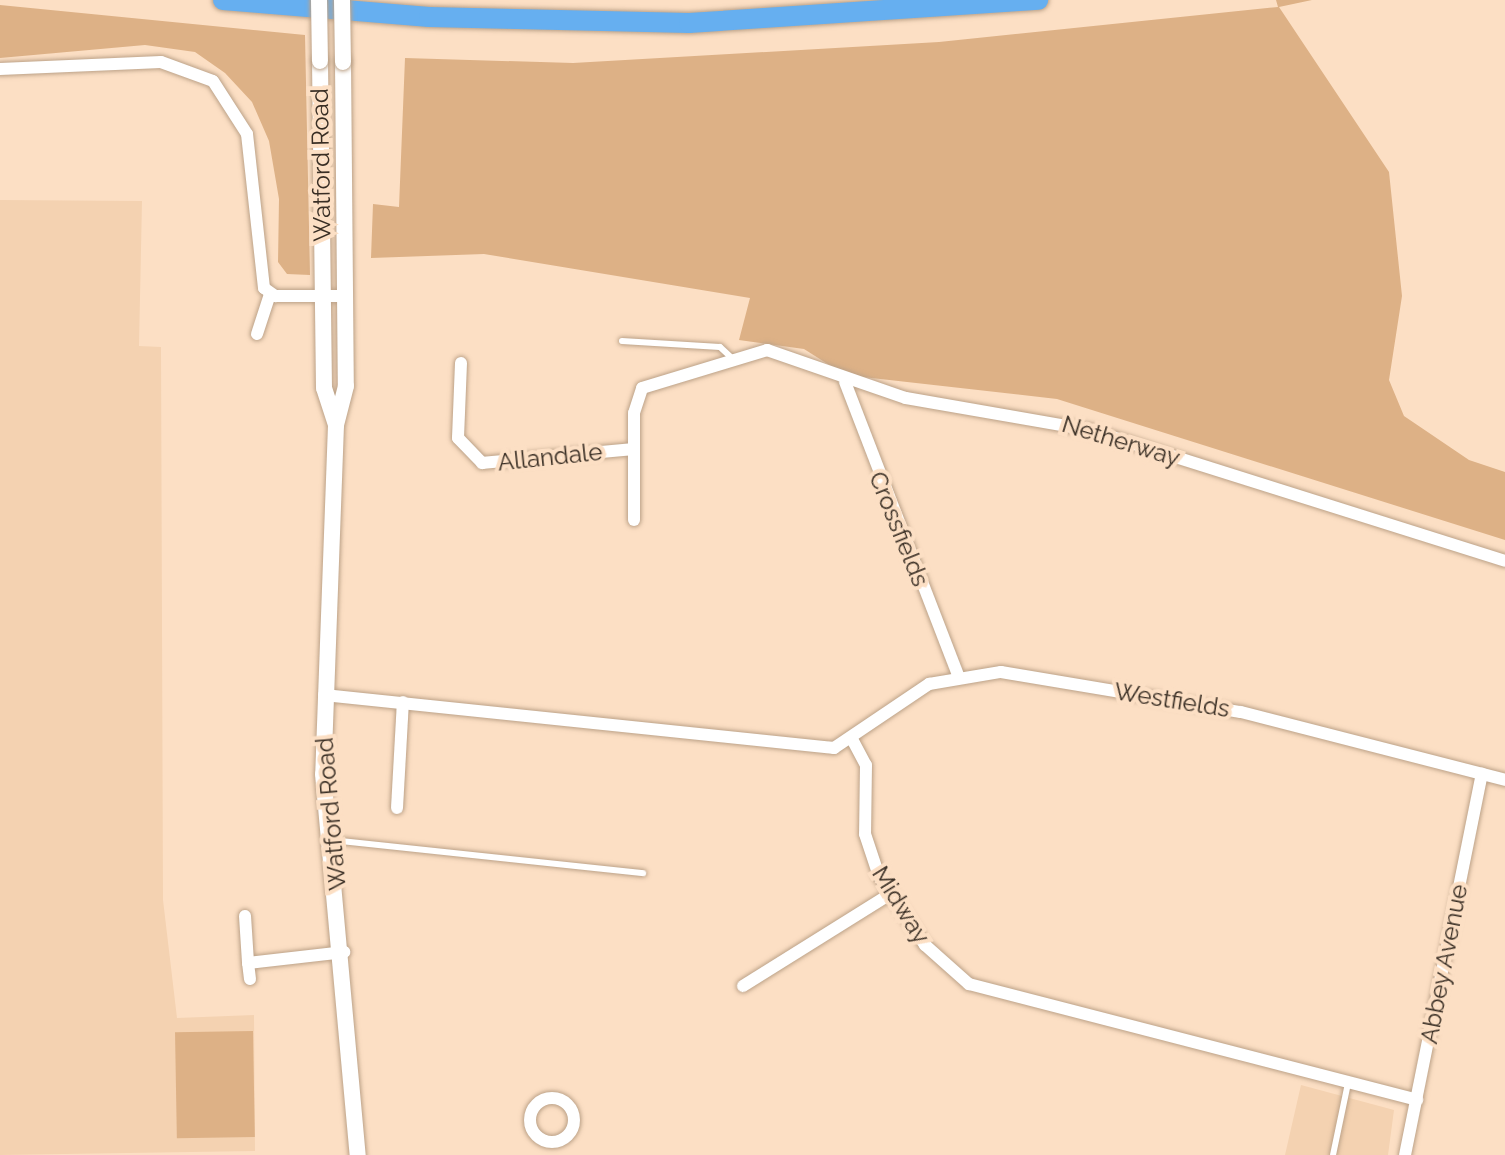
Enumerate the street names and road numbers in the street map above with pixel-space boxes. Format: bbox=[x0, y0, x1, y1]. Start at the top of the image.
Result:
street label: Watford Road bbox=[305, 88, 337, 242]
street label: Netherway bbox=[1059, 409, 1183, 473]
street label: Allandale bbox=[496, 437, 604, 477]
street label: Crossfields bbox=[863, 467, 935, 591]
street label: Westfields bbox=[1112, 677, 1232, 723]
street label: Watford Road bbox=[310, 736, 352, 892]
street label: Midway bbox=[866, 861, 936, 949]
street label: Abbey Avenue bbox=[1414, 881, 1474, 1047]

